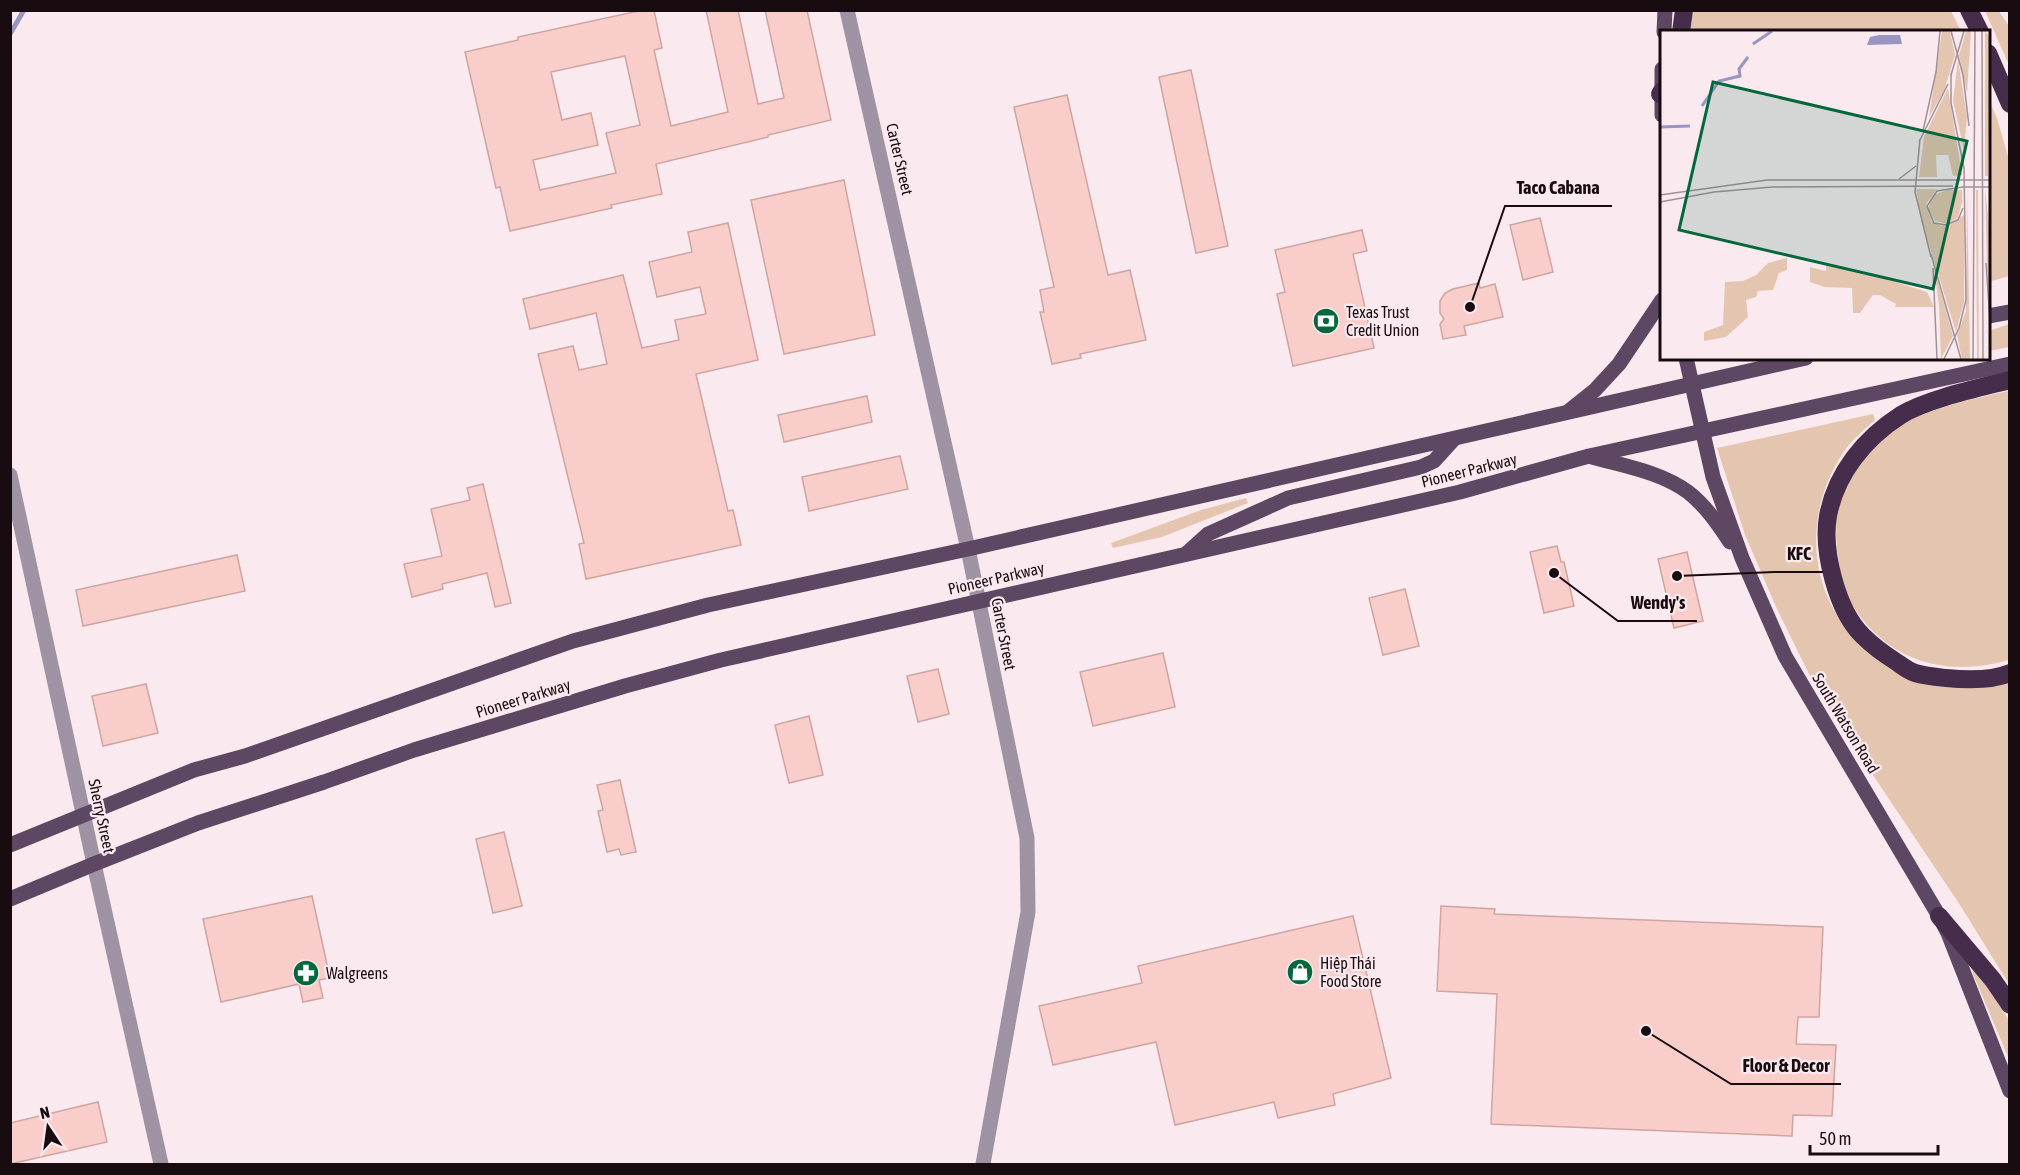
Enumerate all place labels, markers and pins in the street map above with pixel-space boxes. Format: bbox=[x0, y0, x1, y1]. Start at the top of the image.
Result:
callout: Taco Cabana bbox=[1505, 170, 1612, 206]
place label: Texas Trust Credit Union bbox=[1346, 303, 1419, 339]
bank icon: Texas Trust Credit Union bbox=[1311, 306, 1341, 336]
callout: KFC bbox=[1774, 536, 1823, 572]
callout: Wendy's bbox=[1618, 585, 1697, 621]
place label: Hiệp Thái Food Store bbox=[1320, 954, 1382, 990]
shop icon: Hiệp Thái Food Store bbox=[1285, 957, 1315, 987]
pharmacy icon: Walgreens bbox=[291, 958, 321, 988]
place label: Walgreens bbox=[326, 964, 388, 983]
callout: Floor & Decor bbox=[1731, 1048, 1841, 1084]

